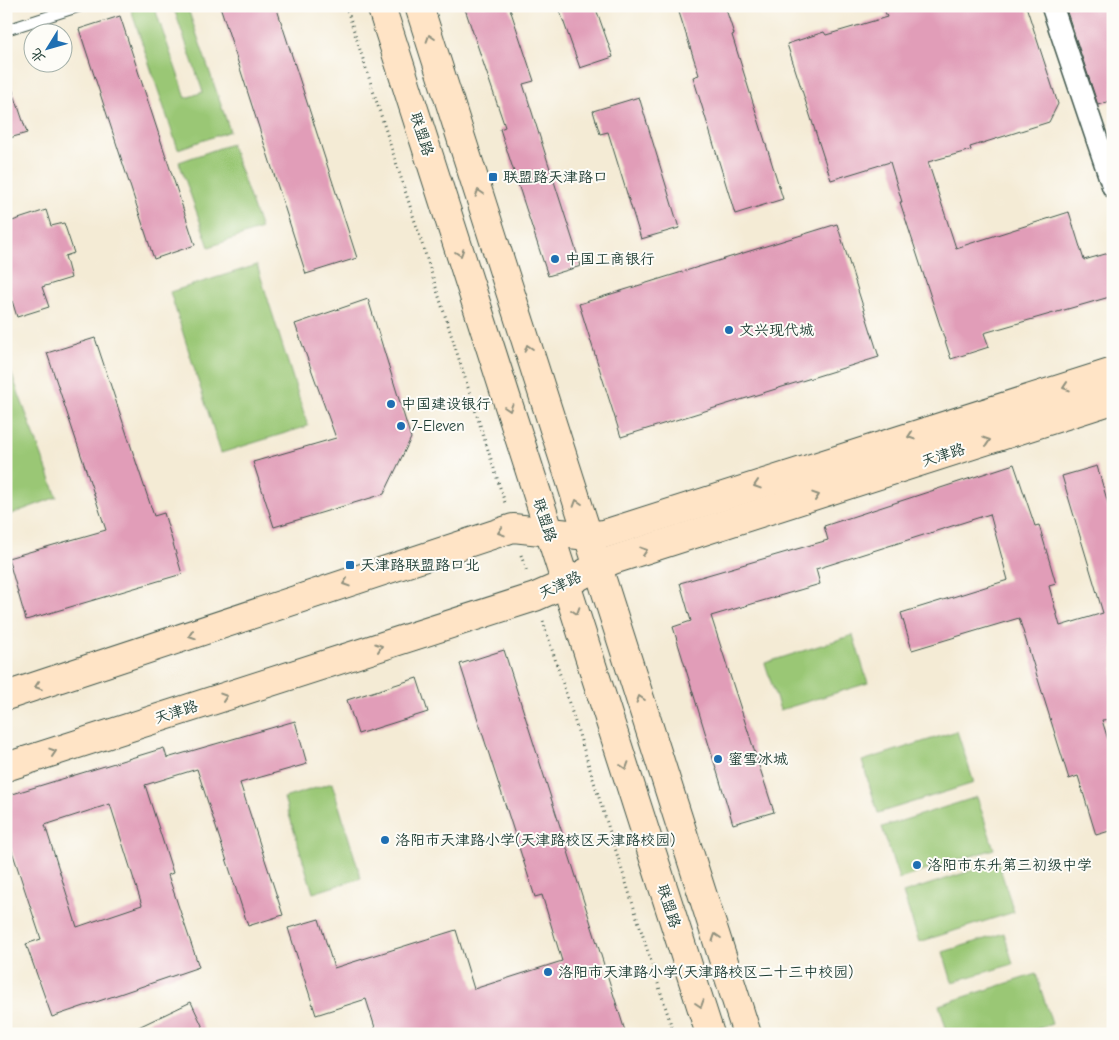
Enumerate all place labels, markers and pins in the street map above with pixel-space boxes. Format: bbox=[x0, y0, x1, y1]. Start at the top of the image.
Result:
place label: 联盟路天津路口 bbox=[503, 168, 608, 186]
marker: 联盟路天津路口 bbox=[487, 171, 499, 183]
place label: 中国工商银行 bbox=[565, 250, 655, 268]
marker: 中国工商银行 bbox=[549, 253, 561, 265]
place label: 文兴现代城 bbox=[739, 321, 814, 339]
marker: 文兴现代城 bbox=[723, 324, 735, 336]
place label: 中国建设银行 bbox=[401, 395, 491, 413]
marker: 中国建设银行 bbox=[385, 398, 397, 410]
place label: 7-Eleven bbox=[411, 417, 465, 435]
marker: 7-Eleven bbox=[395, 420, 407, 432]
place label: 天津路联盟路口北 bbox=[360, 556, 480, 574]
marker: 天津路联盟路口北 bbox=[344, 559, 356, 571]
place label: 蜜雪冰城 bbox=[728, 750, 788, 768]
marker: 蜜雪冰城 bbox=[712, 753, 724, 765]
place label: 洛阳市天津路小学(天津路校区天津路校园) bbox=[395, 831, 675, 849]
marker: 洛阳市天津路小学(天津路校区天津路校园) bbox=[379, 834, 391, 846]
place label: 洛阳市东升第三初级中学 bbox=[927, 856, 1092, 874]
marker: 洛阳市东升第三初级中学 bbox=[911, 859, 923, 871]
place label: 洛阳市天津路小学(天津路校区二十三中校园) bbox=[558, 963, 853, 981]
marker: 洛阳市天津路小学(天津路校区二十三中校园) bbox=[542, 966, 554, 978]

